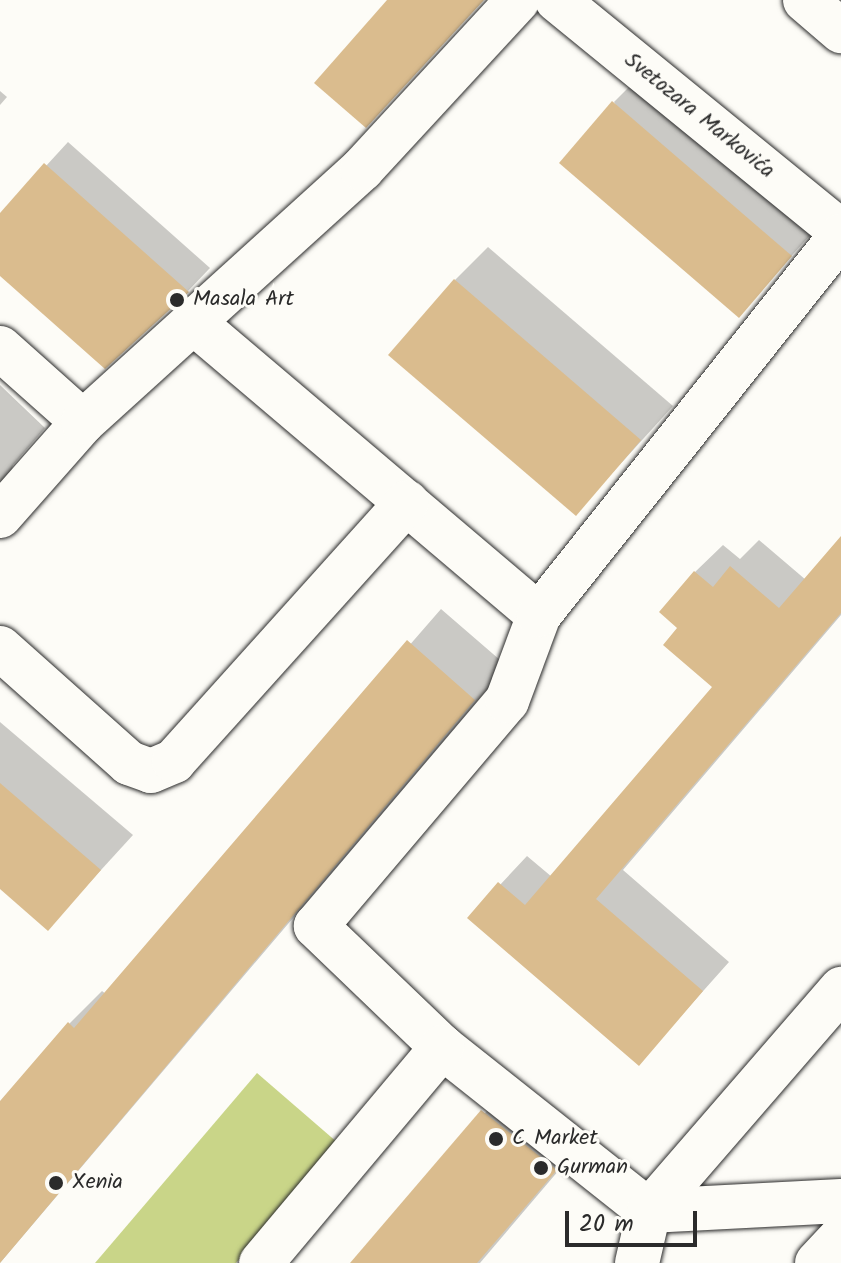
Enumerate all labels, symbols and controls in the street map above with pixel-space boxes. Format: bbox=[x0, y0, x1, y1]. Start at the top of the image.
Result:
street label: Svetozara Markovića bbox=[619, 47, 779, 185]
place label: Masala Art bbox=[193, 287, 294, 313]
marker: Masala Art bbox=[168, 291, 186, 309]
place label: C Market bbox=[512, 1126, 598, 1152]
marker: C Market bbox=[487, 1130, 505, 1148]
place label: Gurman bbox=[557, 1155, 628, 1181]
marker: Gurman bbox=[532, 1159, 550, 1177]
place label: Xenia bbox=[72, 1170, 123, 1196]
marker: Xenia bbox=[47, 1174, 65, 1192]
scale bar bbox=[569, 1195, 701, 1245]
text: 20 m bbox=[579, 1205, 634, 1244]

